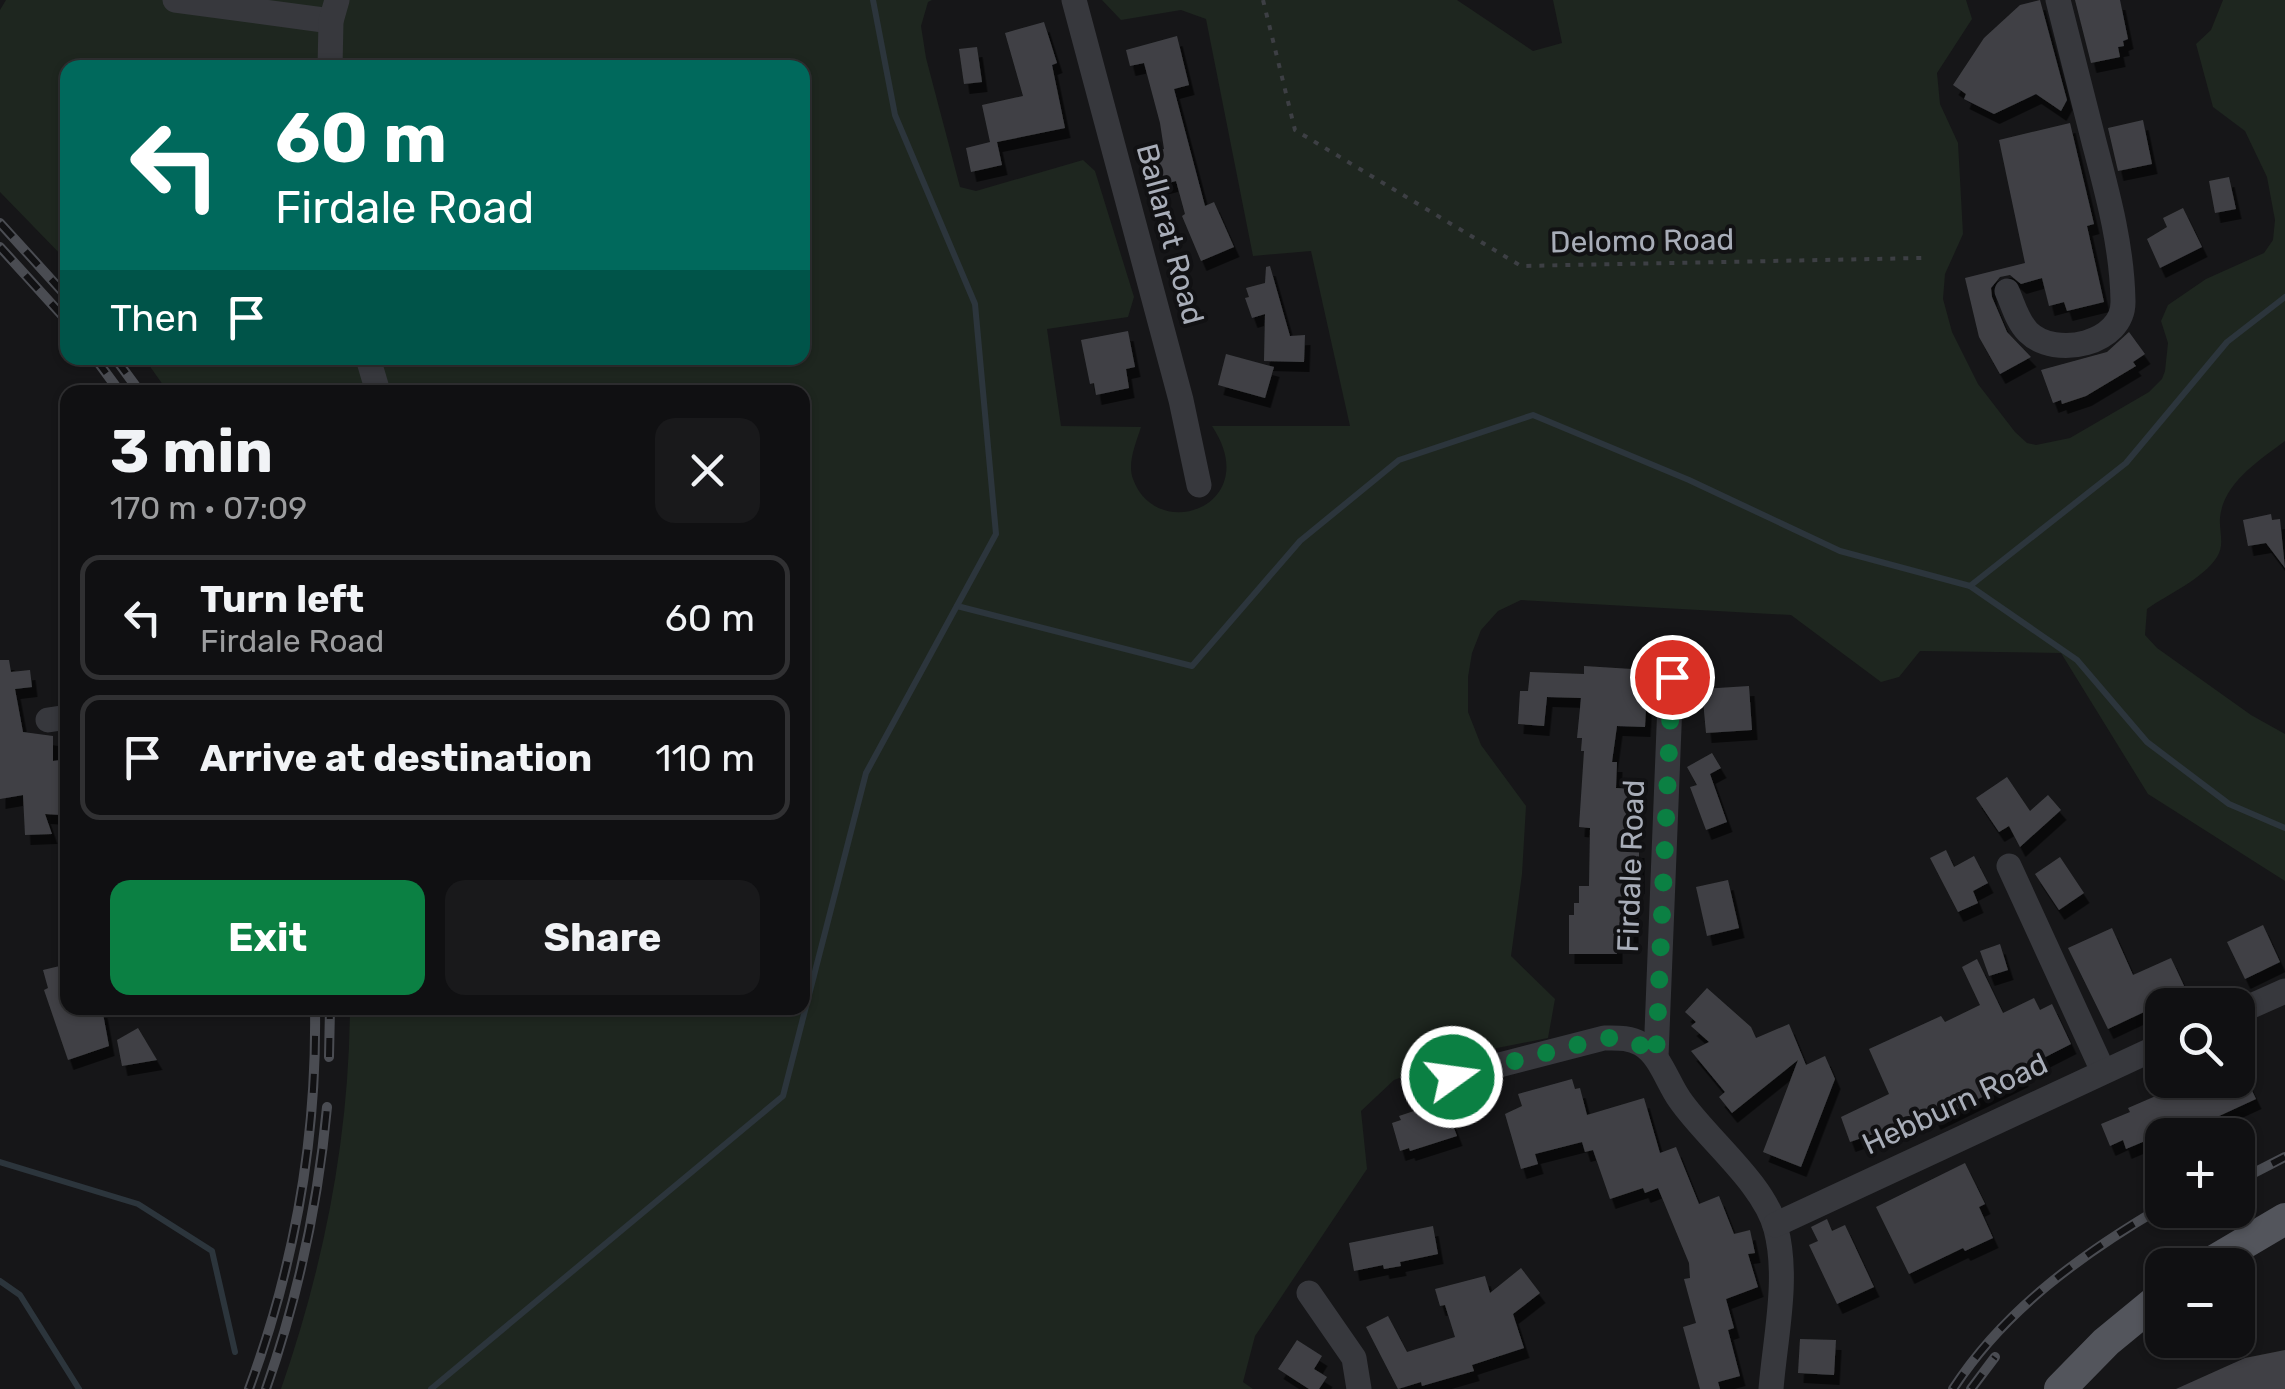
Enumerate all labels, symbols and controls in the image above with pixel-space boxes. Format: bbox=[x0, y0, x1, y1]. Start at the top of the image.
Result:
text: 60 m bbox=[275, 97, 447, 180]
icon: left bbox=[110, 100, 240, 230]
street label: Ballarat Road bbox=[1129, 140, 1211, 328]
text: Firdale Road bbox=[275, 181, 534, 234]
street label: Delomo Road bbox=[1550, 221, 1734, 261]
icon: arrive bbox=[219, 290, 274, 345]
text: Then bbox=[110, 295, 199, 341]
text: 3 min bbox=[110, 416, 273, 487]
button: close bbox=[655, 418, 760, 523]
text: 170 m · 07:09 bbox=[110, 489, 307, 527]
text: Turn left bbox=[200, 576, 364, 622]
icon: left bbox=[115, 590, 170, 645]
text: 60 m bbox=[665, 595, 755, 641]
text: Firdale Road bbox=[200, 622, 384, 660]
pin bbox=[1630, 635, 1715, 720]
icon: arrive bbox=[1645, 650, 1700, 705]
icon: arrive bbox=[115, 730, 170, 785]
text: Arrive at destination bbox=[200, 735, 592, 781]
text: 110 m bbox=[655, 735, 755, 781]
street label: Firdale Road bbox=[1610, 779, 1652, 953]
button: Exit bbox=[110, 880, 425, 995]
button: Share bbox=[445, 880, 760, 995]
map controls bbox=[2145, 988, 2255, 1358]
button: search bbox=[2145, 988, 2255, 1098]
position arrow bbox=[1400, 1025, 1504, 1129]
street label: Hebburn Road bbox=[1857, 1045, 2053, 1163]
button: + bbox=[2145, 1118, 2255, 1228]
button: − bbox=[2145, 1248, 2255, 1358]

